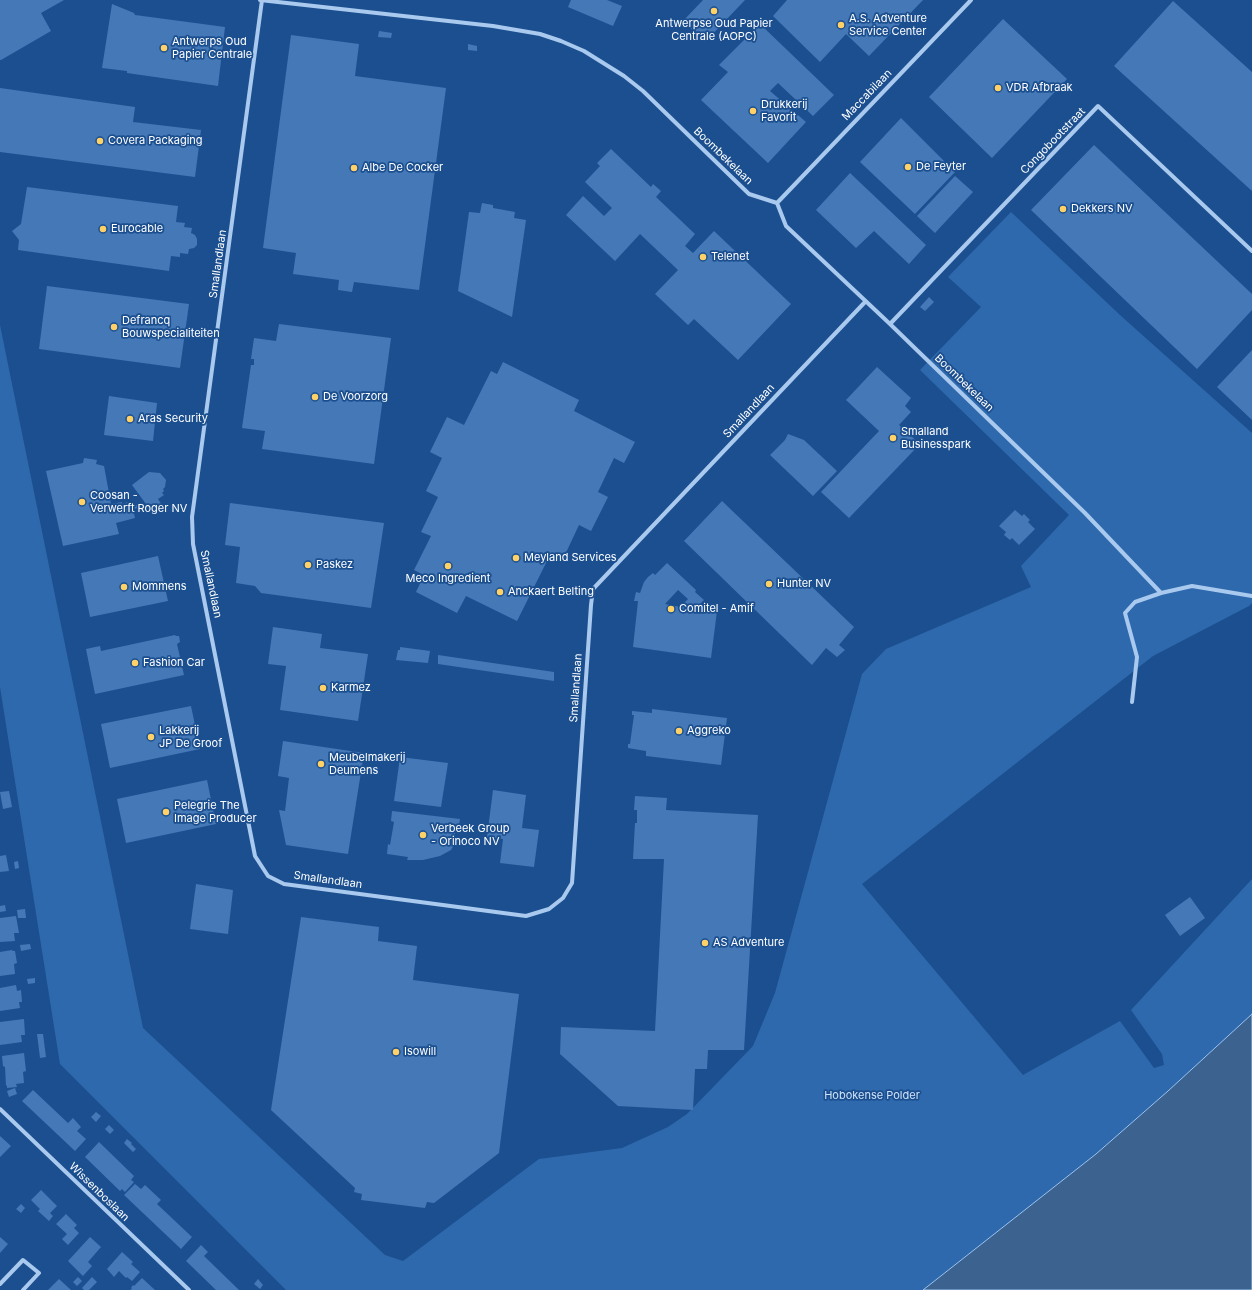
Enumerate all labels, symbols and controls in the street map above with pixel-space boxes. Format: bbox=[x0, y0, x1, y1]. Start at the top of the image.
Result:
marker: Antwerpse Oud Papier Centrale (AOPC) bbox=[709, 6, 719, 16]
place label: A.S. Adventure Service Center bbox=[849, 12, 927, 38]
place label: Antwerpse Oud Papier Centrale (AOPC) bbox=[655, 17, 773, 43]
marker: A.S. Adventure Service Center bbox=[836, 20, 846, 30]
place label: Antwerps Oud Papier Centrale bbox=[172, 35, 252, 61]
marker: Antwerps Oud Papier Centrale bbox=[159, 43, 169, 53]
street label: Maccabilaan bbox=[839, 67, 895, 123]
place label: VDR Afbraak bbox=[1006, 81, 1073, 95]
marker: VDR Afbraak bbox=[993, 83, 1003, 93]
place label: Drukkerij Favorit bbox=[761, 98, 807, 124]
street label: Congobootstraat bbox=[1018, 105, 1088, 177]
marker: Drukkerij Favorit bbox=[748, 106, 758, 116]
street label: Boombekelaan bbox=[691, 125, 755, 187]
place label: Covera Packaging bbox=[108, 134, 203, 148]
marker: Covera Packaging bbox=[95, 136, 105, 146]
place label: De Feyter bbox=[916, 160, 966, 174]
place label: Albe De Cocker bbox=[362, 161, 443, 175]
marker: De Feyter bbox=[903, 162, 913, 172]
marker: Albe De Cocker bbox=[349, 163, 359, 173]
place label: Dekkers NV bbox=[1071, 202, 1133, 216]
marker: Dekkers NV bbox=[1058, 204, 1068, 214]
place label: Eurocable bbox=[111, 222, 163, 236]
marker: Eurocable bbox=[98, 224, 108, 234]
street label: Smallandlaan bbox=[207, 229, 229, 299]
place label: Telenet bbox=[711, 250, 749, 264]
marker: Telenet bbox=[698, 252, 708, 262]
place label: Defrancq Bouwspecialiteiten bbox=[122, 314, 220, 340]
marker: Defrancq Bouwspecialiteiten bbox=[109, 322, 119, 332]
street label: Boombekelaan bbox=[932, 352, 996, 414]
street label: Smallandlaan bbox=[721, 381, 777, 441]
place label: De Voorzorg bbox=[323, 390, 388, 404]
marker: De Voorzorg bbox=[310, 392, 320, 402]
place label: Aras Security bbox=[138, 412, 208, 426]
marker: Aras Security bbox=[125, 414, 135, 424]
place label: Smalland Businesspark bbox=[901, 425, 971, 451]
marker: Smalland Businesspark bbox=[888, 433, 898, 443]
place label: Coosan - Verwerft Roger NV bbox=[90, 489, 187, 515]
marker: Coosan - Verwerft Roger NV bbox=[77, 497, 87, 507]
street label: Smallandlaan bbox=[197, 549, 225, 619]
place label: Meyland Services bbox=[524, 551, 617, 565]
marker: Meyland Services bbox=[511, 553, 521, 563]
place label: Paskez bbox=[316, 558, 353, 572]
marker: Paskez bbox=[303, 560, 313, 570]
marker: Meco Ingredient bbox=[443, 561, 453, 571]
place label: Meco Ingredient bbox=[406, 572, 490, 586]
place label: Hunter NV bbox=[777, 577, 831, 591]
marker: Hunter NV bbox=[764, 579, 774, 589]
place label: Mommens bbox=[132, 580, 187, 594]
marker: Mommens bbox=[119, 582, 129, 592]
place label: Anckaert Belting bbox=[508, 585, 594, 599]
marker: Anckaert Belting bbox=[495, 587, 505, 597]
place label: Comitel - Amif bbox=[679, 602, 754, 616]
marker: Comitel - Amif bbox=[666, 604, 676, 614]
street label: Smallandlaan bbox=[567, 653, 585, 723]
place label: Fashion Car bbox=[143, 656, 205, 670]
marker: Fashion Car bbox=[130, 658, 140, 668]
place label: Karmez bbox=[331, 681, 371, 695]
marker: Karmez bbox=[318, 683, 328, 693]
place label: Lakkerij JP De Groof bbox=[159, 724, 222, 750]
place label: Aggreko bbox=[687, 724, 731, 738]
marker: Aggreko bbox=[674, 726, 684, 736]
marker: Lakkerij JP De Groof bbox=[146, 732, 156, 742]
place label: Meubelmakerij Deumens bbox=[329, 751, 405, 777]
marker: Meubelmakerij Deumens bbox=[316, 759, 326, 769]
place label: Pelegrie The Image Producer bbox=[174, 799, 257, 825]
marker: Pelegrie The Image Producer bbox=[161, 807, 171, 817]
place label: Verbeek Group - Orinoco NV bbox=[431, 822, 509, 848]
marker: Verbeek Group - Orinoco NV bbox=[418, 830, 428, 840]
street label: Smallandlaan bbox=[293, 869, 363, 891]
place label: AS Adventure bbox=[713, 936, 784, 950]
marker: AS Adventure bbox=[700, 938, 710, 948]
place label: Isowill bbox=[404, 1045, 436, 1059]
marker: Isowill bbox=[391, 1047, 401, 1057]
park label: Hobokense Polder bbox=[824, 1089, 920, 1103]
street label: Wissenboslaan bbox=[66, 1160, 132, 1224]

